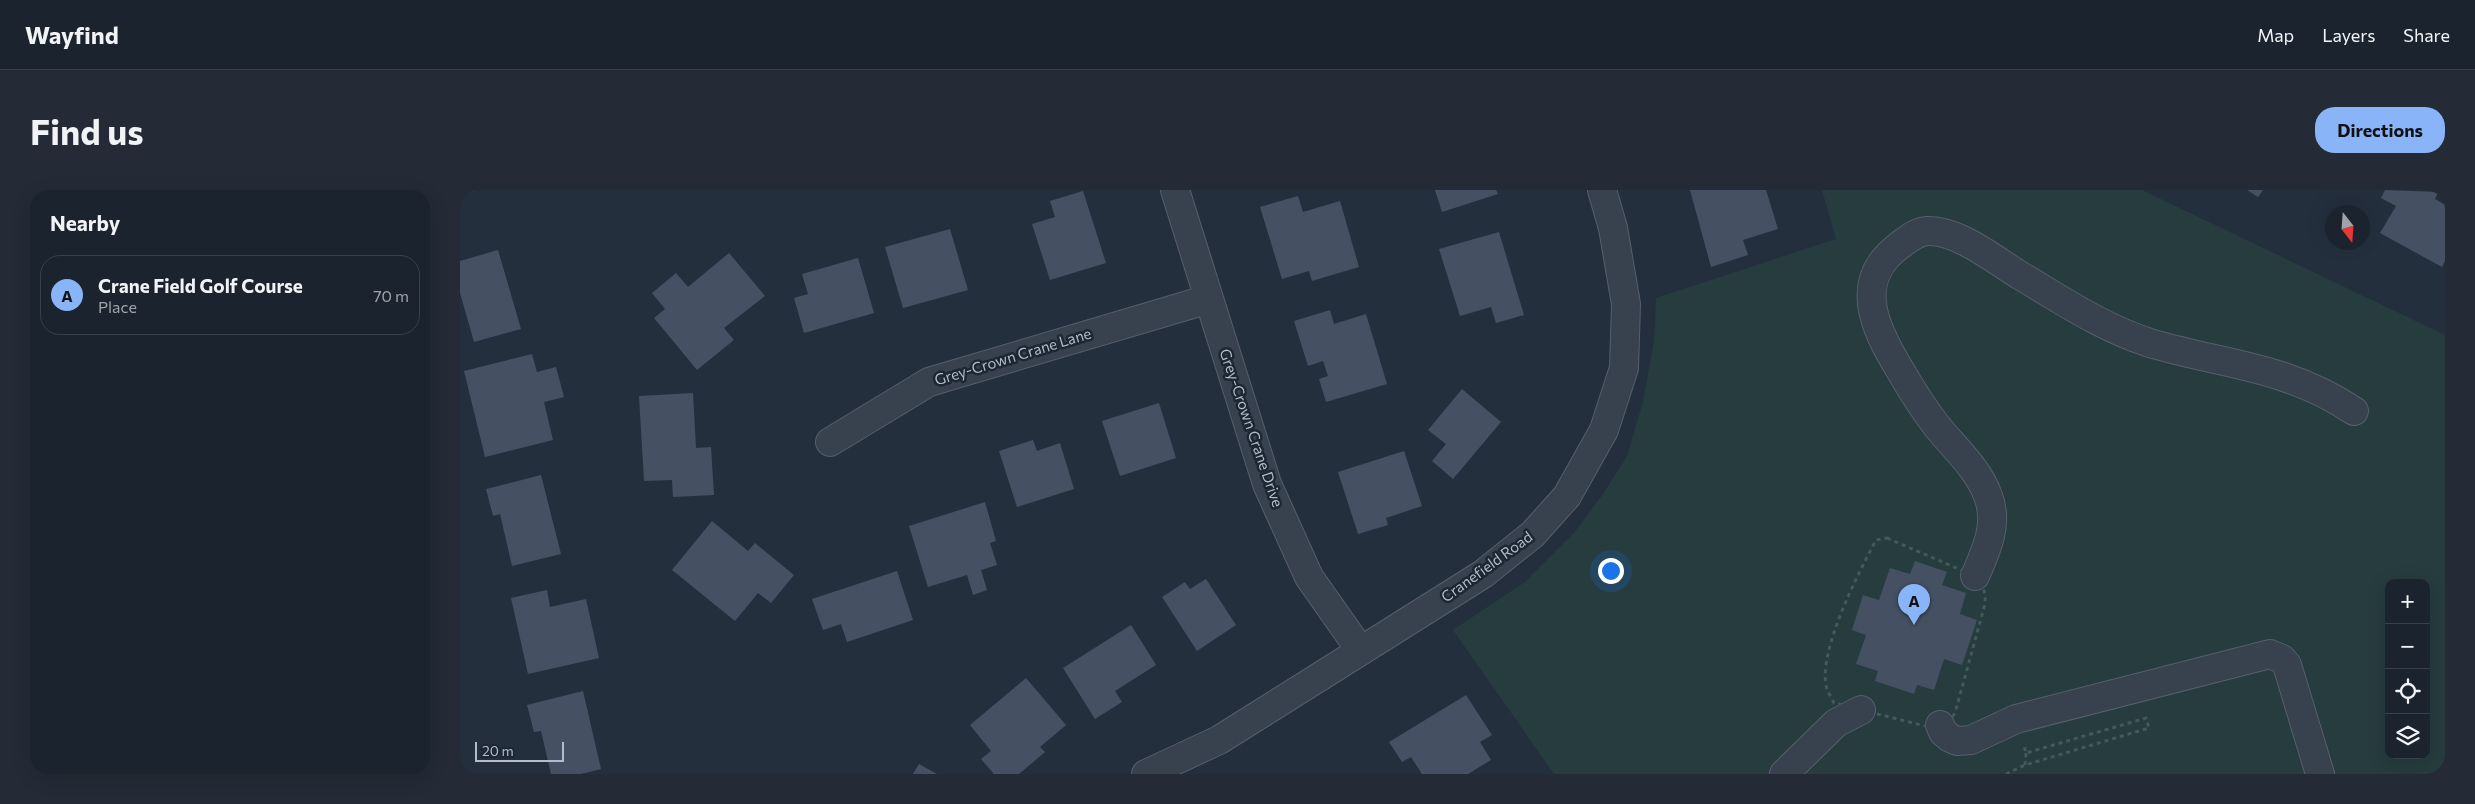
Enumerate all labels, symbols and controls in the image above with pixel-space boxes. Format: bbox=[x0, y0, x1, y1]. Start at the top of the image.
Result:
text: Wayfind bbox=[25, 20, 119, 49]
text: Map bbox=[2257, 24, 2294, 46]
text: Layers bbox=[2322, 24, 2375, 46]
text: Share bbox=[2403, 24, 2450, 46]
button: Directions bbox=[2315, 107, 2445, 153]
text: Find us bbox=[30, 109, 144, 152]
north arrow bbox=[2325, 205, 2370, 250]
text: Nearby bbox=[50, 210, 120, 235]
text: Crane Field Golf Course bbox=[98, 274, 303, 297]
text: A bbox=[61, 286, 73, 305]
text: 70 m bbox=[373, 286, 409, 305]
text: Place bbox=[98, 297, 137, 316]
street label: Grey-Crown Crane Lane bbox=[932, 324, 1093, 388]
street label: Grey-Crown Crane Drive bbox=[1216, 346, 1288, 509]
street label: Cranefield Road bbox=[1437, 527, 1536, 605]
your location bbox=[1598, 558, 1624, 584]
map controls bbox=[2385, 579, 2430, 759]
button: + bbox=[2385, 579, 2430, 624]
pin: A bbox=[1898, 584, 1930, 625]
button: − bbox=[2385, 624, 2430, 669]
button: locate bbox=[2385, 669, 2430, 714]
button: layers bbox=[2385, 714, 2430, 759]
scale bar bbox=[475, 739, 564, 762]
text: 20 m bbox=[482, 742, 514, 759]

